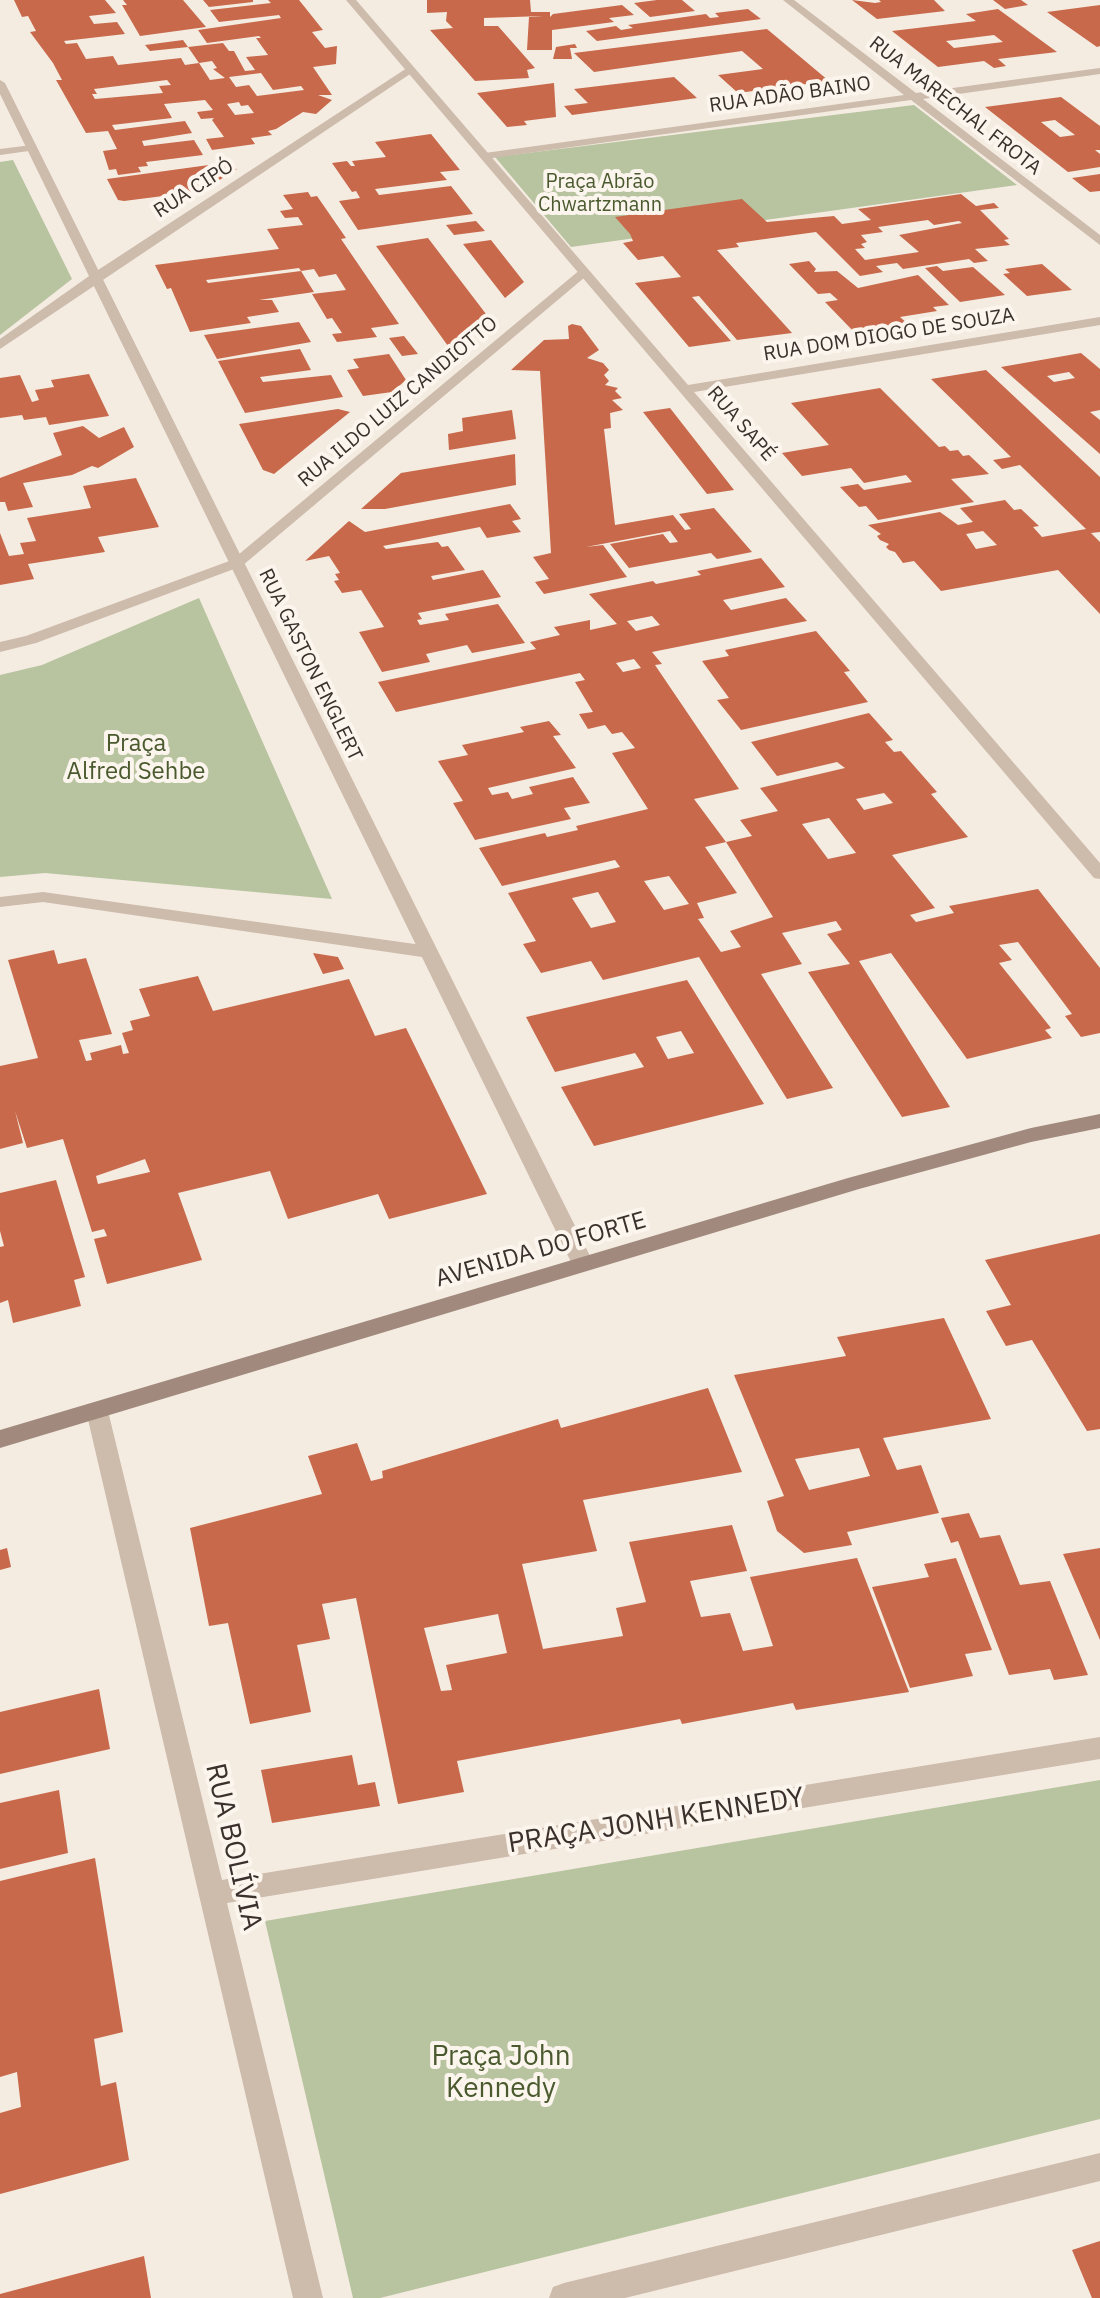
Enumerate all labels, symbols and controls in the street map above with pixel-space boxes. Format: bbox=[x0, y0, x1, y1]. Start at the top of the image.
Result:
street label: RUA MARECHAL FROTA bbox=[864, 31, 1046, 181]
street label: RUA ADÃO BAINO bbox=[708, 72, 872, 118]
street label: RUA CIPÓ bbox=[150, 154, 238, 224]
park label: Praça Abrão Chwartzmann bbox=[538, 170, 662, 217]
street label: RUA DOM DIOGO DE SOUZA bbox=[762, 303, 1016, 367]
street label: RUA ILDO LUIZ CANDIOTTO bbox=[293, 312, 503, 492]
street label: RUA SAPÉ bbox=[702, 382, 780, 466]
street label: RUA GASTON ENGLERT bbox=[253, 565, 367, 765]
park label: Praça Alfred Sehbe bbox=[67, 730, 205, 786]
street label: AVENIDA DO FORTE bbox=[432, 1206, 650, 1294]
street label: RUA BOLÍVIA bbox=[197, 1760, 269, 1934]
street label: PRAÇA JONH KENNEDY bbox=[506, 1781, 806, 1861]
park label: Praça John Kennedy bbox=[431, 2040, 571, 2106]

